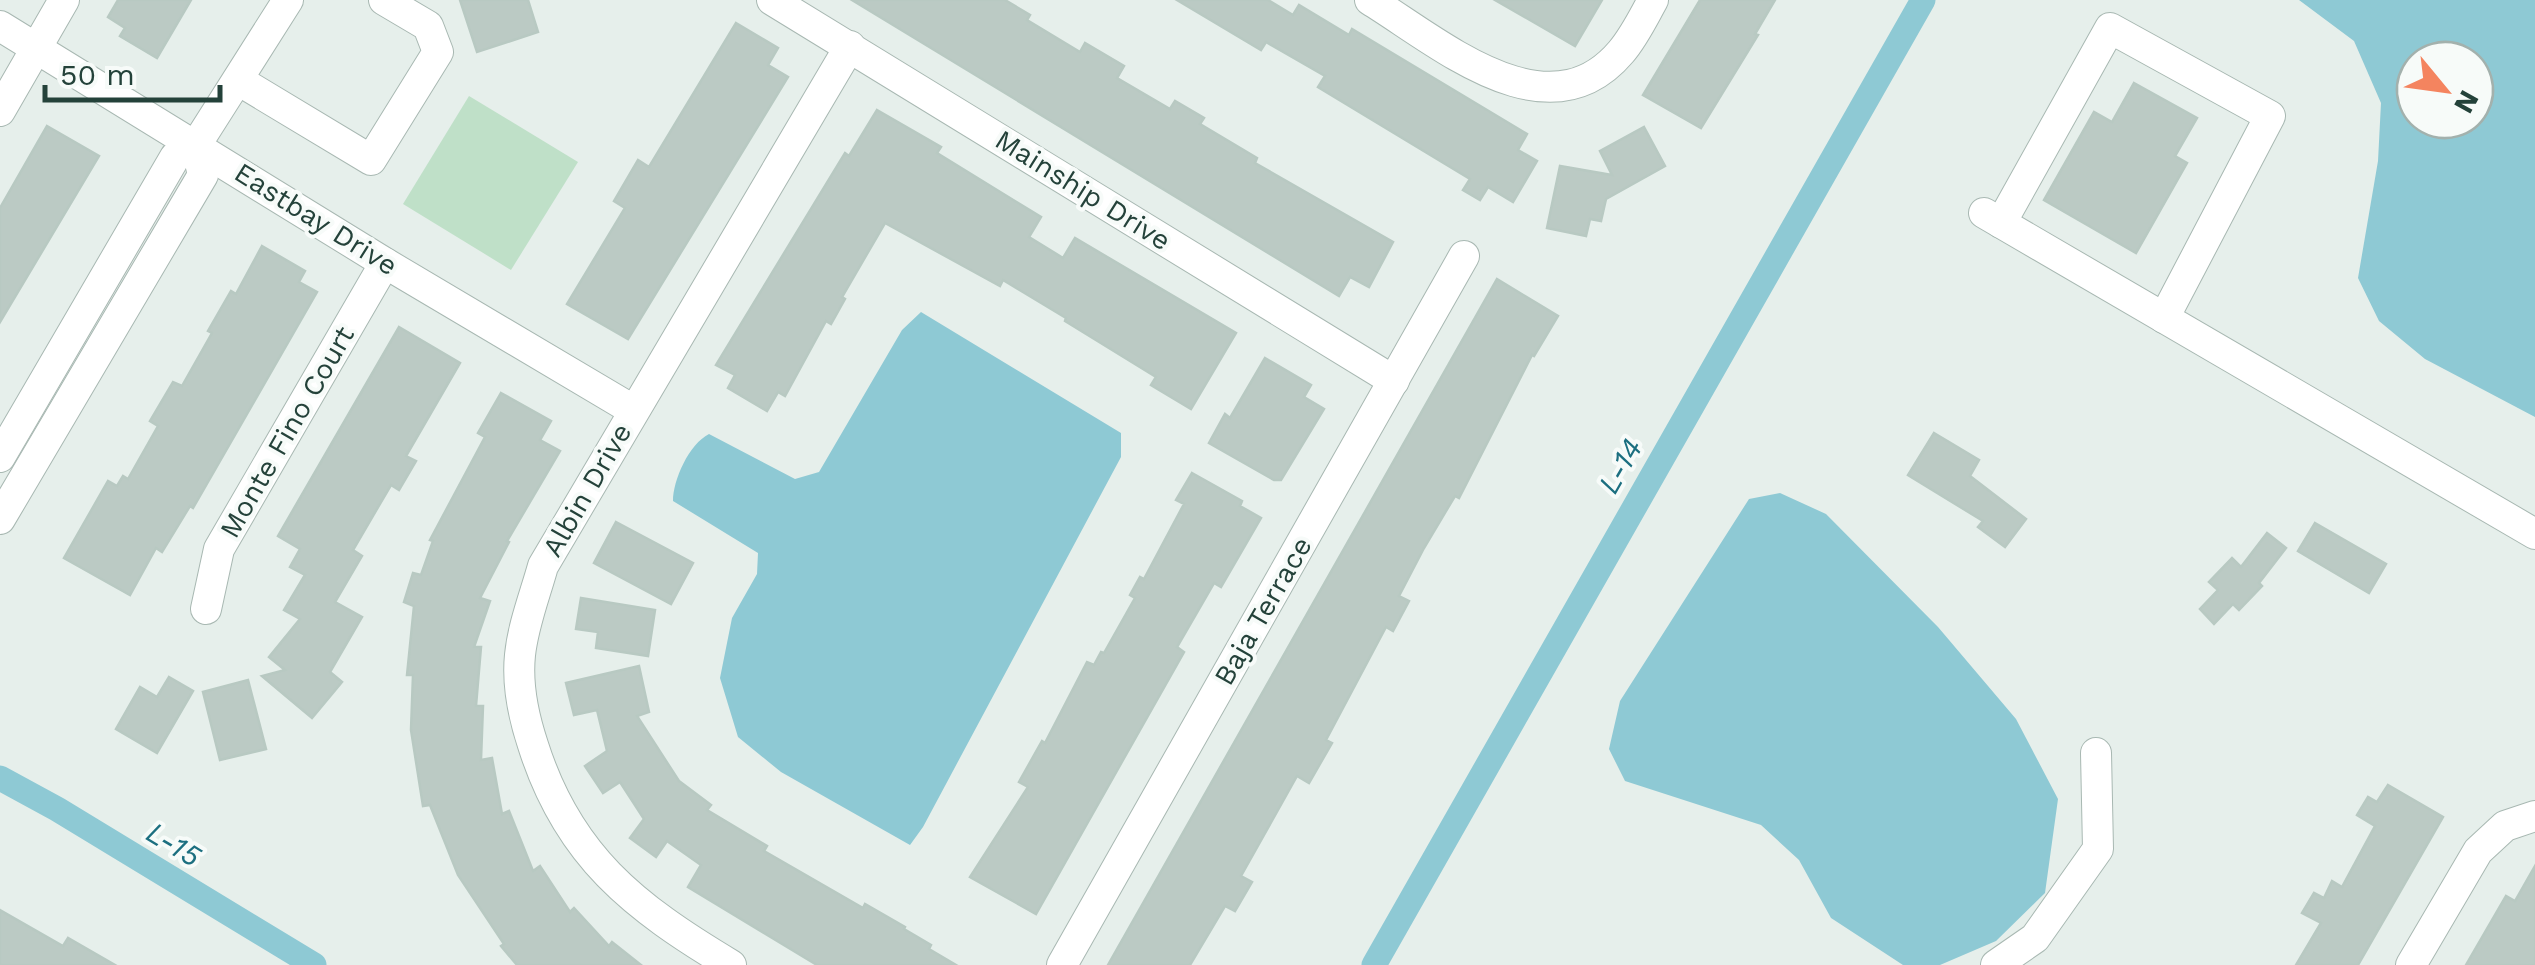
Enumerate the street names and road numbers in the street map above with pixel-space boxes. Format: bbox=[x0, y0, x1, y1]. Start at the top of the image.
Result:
street label: Mainship Drive bbox=[989, 123, 1177, 257]
street label: Eastbay Drive bbox=[229, 156, 403, 282]
street label: Monte Fino Court bbox=[213, 320, 361, 544]
street label: Albin Drive bbox=[536, 417, 638, 563]
street label: Baja Terrace bbox=[1207, 531, 1319, 691]

